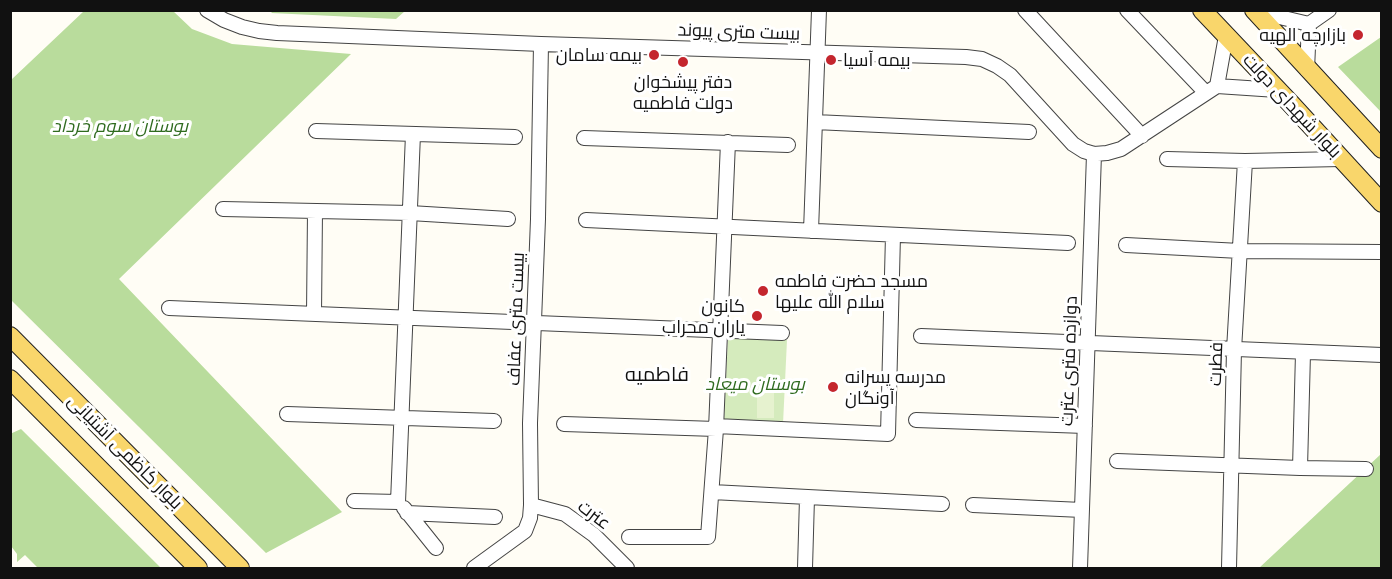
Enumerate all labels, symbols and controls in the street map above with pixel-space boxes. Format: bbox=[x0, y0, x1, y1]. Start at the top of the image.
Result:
street label: بیست متری پیوند bbox=[677, 19, 801, 45]
place label: بازارچه الهیه bbox=[1259, 24, 1346, 46]
marker: بازارچه الهیه bbox=[1351, 28, 1365, 42]
place label: بیمه سامان bbox=[556, 44, 642, 66]
marker: بیمه سامان bbox=[647, 48, 661, 62]
place label: بیمه آسیا bbox=[843, 49, 910, 71]
street label: بلوار شهدای دولت bbox=[1238, 49, 1346, 163]
marker: بیمه آسیا bbox=[824, 53, 838, 67]
marker: دفتر پیشخوان دولت فاطمیه bbox=[676, 55, 690, 69]
place label: دفتر پیشخوان دولت فاطمیه bbox=[633, 71, 733, 113]
park label: بوستان سوم خرداد bbox=[52, 115, 188, 137]
street label: بیست متری عفاف bbox=[503, 252, 529, 386]
place label: مسجد حضرت فاطمه سلام الله علیها bbox=[775, 270, 928, 312]
marker: مسجد حضرت فاطمه سلام الله علیها bbox=[756, 284, 770, 298]
place label: کانون یاران محراب bbox=[662, 295, 745, 338]
street label: دوازده متری عترت bbox=[1056, 296, 1082, 426]
marker: کانون یاران محراب bbox=[750, 309, 764, 323]
street label: فطرت bbox=[1204, 342, 1228, 386]
district label: فاطمیه bbox=[625, 363, 689, 387]
place label: مدرسه پسرانه آونگان bbox=[845, 366, 946, 409]
park label: بوستان میعاد bbox=[705, 373, 805, 395]
marker: مدرسه پسرانه آونگان bbox=[826, 380, 840, 394]
street label: بلوار کاظمی آشتیانی bbox=[63, 390, 187, 514]
street label: عترت bbox=[573, 496, 615, 534]

